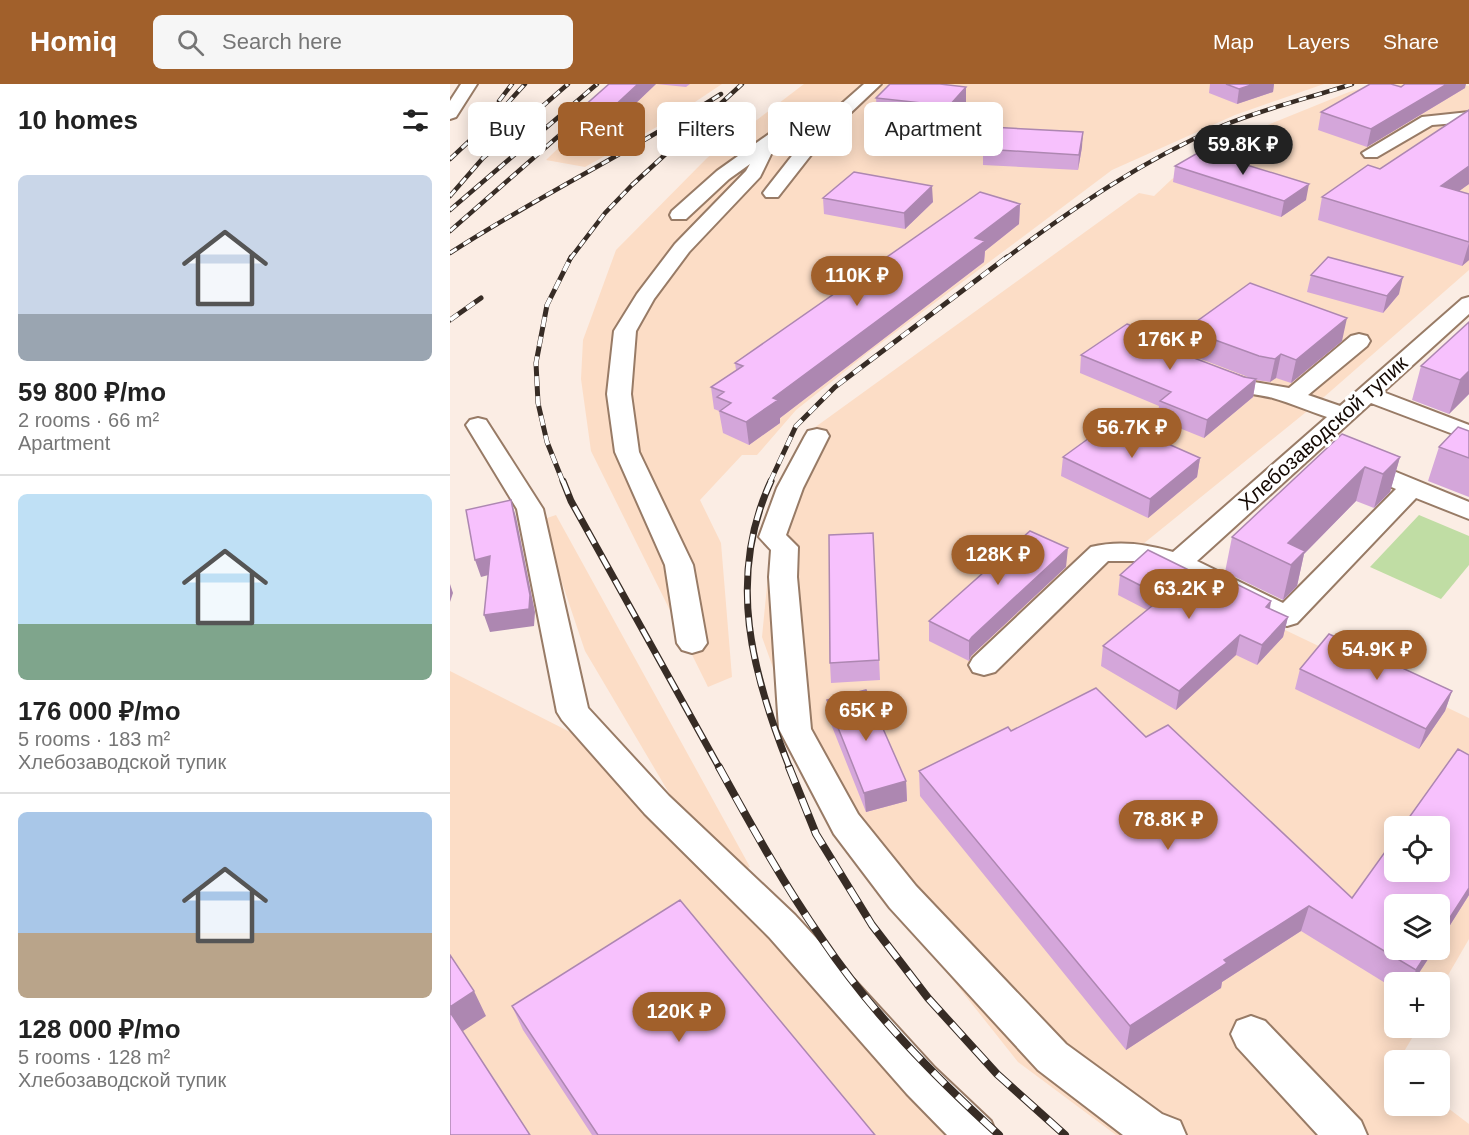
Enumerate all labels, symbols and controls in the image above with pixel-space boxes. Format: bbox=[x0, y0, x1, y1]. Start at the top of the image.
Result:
search box bbox=[153, 15, 573, 69]
text: Homiq bbox=[30, 26, 117, 57]
icon: search bbox=[174, 26, 207, 59]
text: Search here bbox=[222, 29, 342, 54]
text: Map bbox=[1213, 30, 1254, 53]
text: Layers bbox=[1287, 30, 1350, 53]
text: Share bbox=[1383, 30, 1439, 53]
chip: Buy bbox=[468, 102, 546, 156]
chip: Rent bbox=[558, 102, 645, 156]
chip: Filters bbox=[657, 102, 756, 156]
chip: New bbox=[768, 102, 852, 156]
chip: Apartment bbox=[864, 102, 1003, 156]
icon: filters bbox=[399, 104, 432, 137]
text: 10 homes bbox=[18, 105, 138, 135]
pin: 59.8K ₽ bbox=[1188, 125, 1298, 176]
text: 59.8K ₽ bbox=[1208, 133, 1278, 155]
icon: home bbox=[171, 214, 279, 322]
pin: 110K ₽ bbox=[808, 256, 906, 307]
text: 110K ₽ bbox=[825, 264, 889, 286]
pin: 176K ₽ bbox=[1121, 320, 1219, 371]
text: 176K ₽ bbox=[1137, 328, 1203, 350]
street label: Хлебозаводской тупик bbox=[1234, 350, 1412, 514]
text: 59 800 ₽/mo bbox=[18, 377, 166, 407]
pin: 56.7K ₽ bbox=[1077, 408, 1187, 459]
text: 2 rooms · 66 m² bbox=[18, 409, 159, 431]
text: 56.7K ₽ bbox=[1097, 416, 1167, 438]
text: Apartment bbox=[18, 432, 110, 454]
icon: home bbox=[171, 533, 279, 641]
pin: 128K ₽ bbox=[949, 535, 1047, 586]
text: 128K ₽ bbox=[965, 543, 1031, 565]
pin: 63.2K ₽ bbox=[1134, 569, 1244, 620]
text: 63.2K ₽ bbox=[1154, 577, 1224, 599]
pin: 54.9K ₽ bbox=[1322, 630, 1432, 681]
text: 54.9K ₽ bbox=[1342, 638, 1412, 660]
pin: 65K ₽ bbox=[824, 691, 908, 742]
text: 176 000 ₽/mo bbox=[18, 696, 181, 726]
text: 65K ₽ bbox=[839, 699, 893, 721]
text: 5 rooms · 183 m² bbox=[18, 728, 170, 750]
text: Хлебозаводской тупик bbox=[18, 751, 226, 773]
pin: 78.8K ₽ bbox=[1113, 800, 1223, 851]
text: 78.8K ₽ bbox=[1133, 808, 1203, 830]
map controls bbox=[1384, 816, 1450, 1116]
button: locate bbox=[1384, 816, 1450, 882]
icon: home bbox=[171, 851, 279, 959]
button: layers bbox=[1384, 894, 1450, 960]
button: + bbox=[1384, 972, 1450, 1038]
pin: 120K ₽ bbox=[630, 992, 728, 1043]
text: 120K ₽ bbox=[646, 1000, 712, 1022]
text: 128 000 ₽/mo bbox=[18, 1014, 181, 1044]
text: 5 rooms · 128 m² bbox=[18, 1046, 170, 1068]
button: − bbox=[1384, 1050, 1450, 1116]
text: Хлебозаводской тупик bbox=[18, 1069, 226, 1091]

